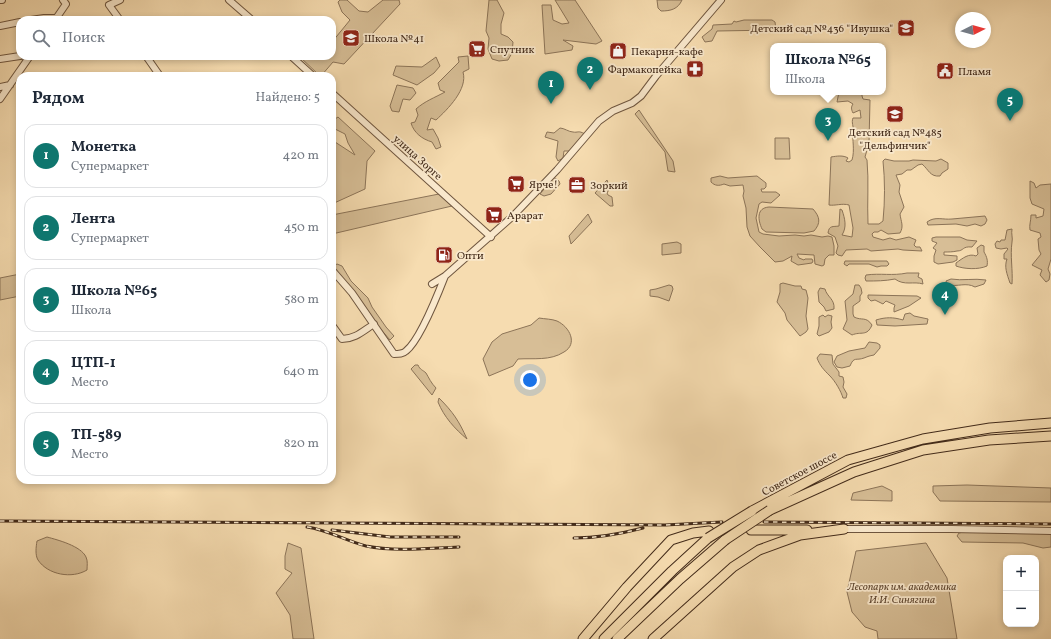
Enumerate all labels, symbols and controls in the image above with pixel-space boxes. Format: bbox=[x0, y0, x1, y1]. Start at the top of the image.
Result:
north arrow bbox=[955, 12, 991, 48]
search box bbox=[16, 16, 336, 60]
school or university icon: Детский сад №436 "Ивушка" bbox=[896, 18, 916, 38]
place label: Детский сад №436 "Ивушка" bbox=[750, 22, 893, 37]
icon: search bbox=[30, 27, 52, 49]
text: Поиск bbox=[62, 28, 105, 49]
school or university icon: Школа №41 bbox=[341, 28, 361, 48]
place label: Школа №41 bbox=[364, 32, 424, 47]
supermarket icon: Спутник bbox=[467, 39, 487, 59]
shop icon: Пекарня-кафе bbox=[608, 41, 628, 61]
place label: Спутник bbox=[490, 43, 534, 58]
popup bbox=[770, 43, 886, 95]
place label: Пекарня-кафе bbox=[631, 45, 703, 60]
text: Школа №65 bbox=[785, 50, 871, 71]
pin: 2 bbox=[577, 57, 603, 90]
pharmacy icon: Фармакопейка bbox=[685, 59, 705, 79]
public building icon: Пламя bbox=[935, 61, 955, 81]
place label: Фармакопейка bbox=[608, 63, 683, 78]
place label: Пламя bbox=[958, 65, 991, 80]
pin: 1 bbox=[538, 71, 564, 104]
text: Школа bbox=[785, 71, 825, 89]
text: Рядом bbox=[32, 87, 85, 110]
pin: 5 bbox=[997, 88, 1023, 121]
text: Найдено: 5 bbox=[256, 89, 320, 107]
school or university icon: Детский сад №485 "Дельфинчик" bbox=[885, 104, 905, 124]
pin: 3 bbox=[815, 108, 841, 141]
place label: Детский сад №485 "Дельфинчик" bbox=[848, 126, 942, 154]
street label: улица Зорге bbox=[389, 132, 445, 184]
text: Монетка bbox=[71, 137, 136, 158]
text: 1 bbox=[43, 147, 49, 165]
text: 420 m bbox=[282, 147, 319, 165]
text: Супермаркет bbox=[71, 158, 149, 176]
supermarket icon: Ярче! bbox=[506, 174, 526, 194]
office icon: Зоркий bbox=[567, 175, 587, 195]
place label: Ярче! bbox=[529, 178, 558, 193]
place label: Зоркий bbox=[590, 179, 628, 194]
supermarket icon: Арарат bbox=[484, 205, 504, 225]
text: Лента bbox=[71, 209, 115, 230]
place label: Арарат bbox=[507, 209, 543, 224]
text: 2 bbox=[43, 219, 49, 237]
text: 450 m bbox=[284, 219, 319, 237]
text: Супермаркет bbox=[71, 230, 149, 248]
fuel station icon: Опти bbox=[434, 245, 454, 265]
place label: Опти bbox=[457, 249, 484, 264]
text: Школа №65 bbox=[71, 281, 157, 302]
pin: 4 bbox=[932, 282, 958, 315]
text: 3 bbox=[43, 291, 49, 309]
text: 580 m bbox=[284, 291, 319, 309]
text: Школа bbox=[71, 302, 111, 320]
text: ЦТП-1 bbox=[71, 353, 116, 374]
text: 4 bbox=[42, 363, 50, 381]
text: 640 m bbox=[283, 363, 319, 381]
your location bbox=[520, 370, 540, 390]
text: Место bbox=[71, 374, 108, 392]
text: ТП-589 bbox=[71, 425, 122, 446]
text: 5 bbox=[43, 435, 49, 453]
text: 820 m bbox=[284, 435, 319, 453]
text: Место bbox=[71, 446, 108, 464]
street label: Советское шоссе bbox=[759, 448, 840, 500]
map controls bbox=[1003, 555, 1039, 627]
button: + bbox=[1003, 555, 1039, 591]
park label: Лесопарк им. академика И.И. Синягина bbox=[847, 580, 956, 608]
button: − bbox=[1003, 591, 1039, 627]

